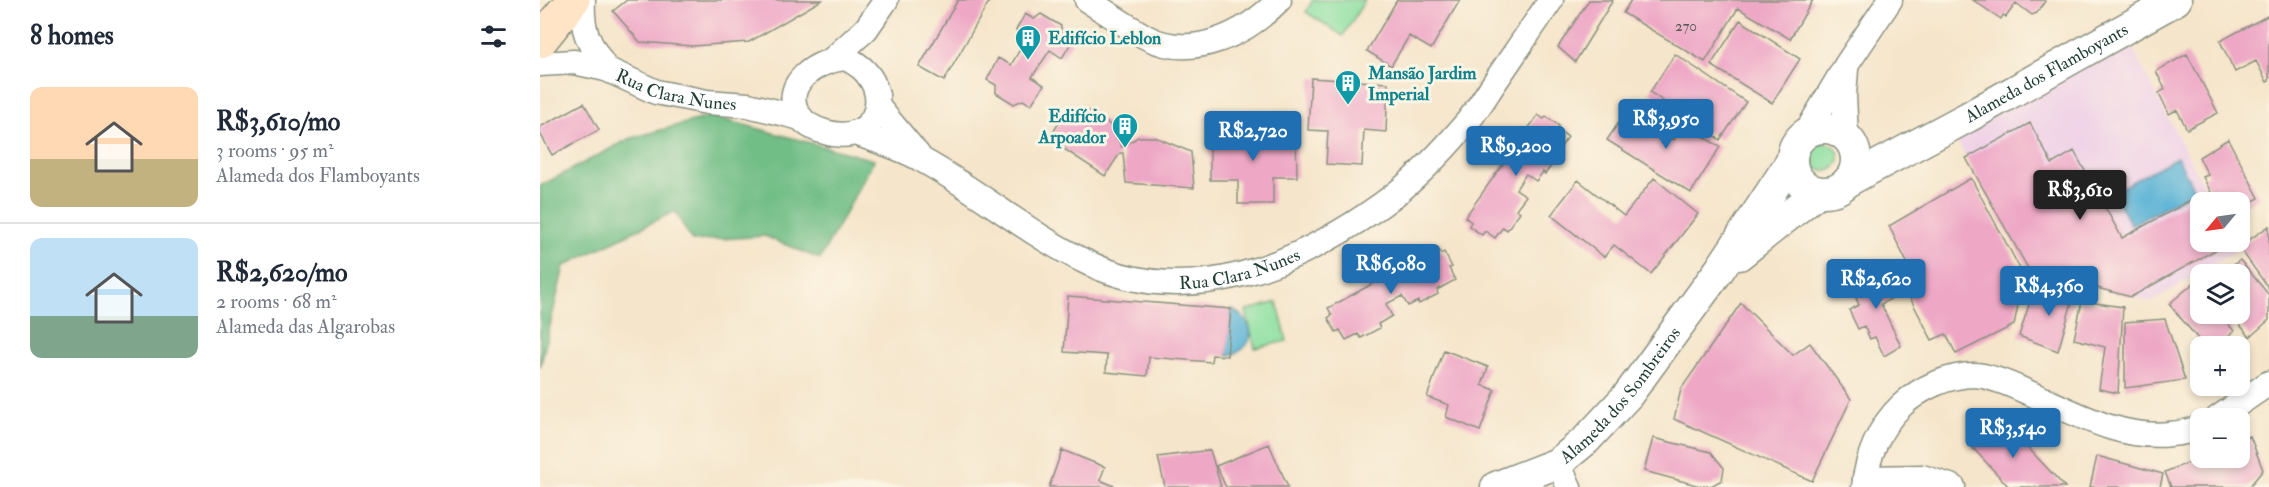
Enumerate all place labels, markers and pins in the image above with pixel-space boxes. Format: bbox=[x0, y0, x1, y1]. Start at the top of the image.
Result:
building icon: Edifício Leblon bbox=[1013, 23, 1043, 61]
place label: Edifício Leblon bbox=[1048, 27, 1162, 50]
place label: Mansão Jardim Imperial bbox=[1367, 62, 1478, 106]
building icon: Mansão Jardim Imperial bbox=[1333, 68, 1363, 106]
pin: R$3,950 bbox=[1611, 99, 1721, 150]
place label: Edifício Arpoador bbox=[1037, 105, 1106, 149]
building icon: Edifício Arpoador bbox=[1110, 111, 1140, 149]
pin: R$2,720 bbox=[1198, 111, 1308, 162]
pin: R$9,200 bbox=[1461, 126, 1571, 177]
pin: R$3,610 bbox=[2025, 170, 2135, 221]
pin: R$6,080 bbox=[1336, 244, 1446, 295]
pin: R$2,620 bbox=[1821, 259, 1931, 310]
pin: R$4,360 bbox=[1994, 266, 2104, 317]
pin: R$3,540 bbox=[1958, 408, 2068, 459]

